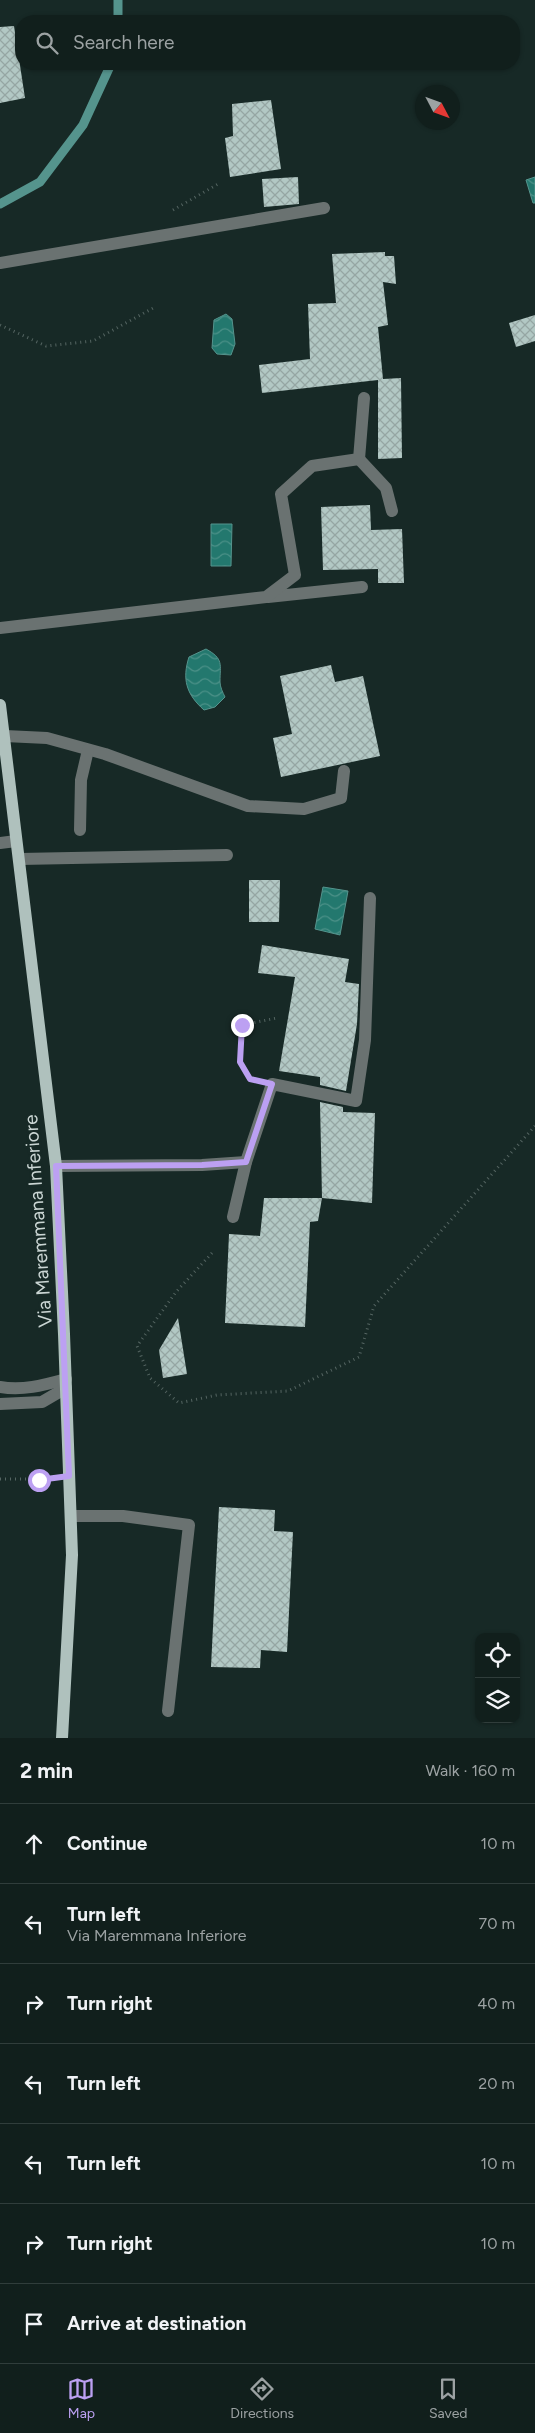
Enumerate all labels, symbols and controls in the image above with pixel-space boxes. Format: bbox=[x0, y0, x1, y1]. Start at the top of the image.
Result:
search box bbox=[15, 15, 520, 70]
icon: search bbox=[33, 29, 61, 57]
text: Search here bbox=[73, 31, 175, 54]
north arrow bbox=[415, 85, 460, 130]
route end bbox=[231, 1014, 254, 1037]
street label: Via Maremmana Inferiore bbox=[19, 1114, 57, 1328]
route start bbox=[28, 1469, 51, 1492]
map controls bbox=[475, 1633, 520, 1723]
button: locate bbox=[475, 1633, 520, 1678]
button: layers bbox=[475, 1678, 520, 1723]
text: 2 min bbox=[20, 1758, 73, 1783]
text: Walk · 160 m bbox=[425, 1761, 515, 1780]
icon: ahead bbox=[20, 1830, 48, 1858]
text: Continue bbox=[67, 1832, 147, 1855]
text: 10 m bbox=[481, 1834, 515, 1853]
text: Turn left bbox=[67, 1903, 141, 1926]
icon: left bbox=[20, 1910, 48, 1938]
text: 70 m bbox=[479, 1914, 515, 1933]
text: Via Maremmana Inferiore bbox=[67, 1926, 247, 1945]
icon: right bbox=[20, 1990, 48, 2018]
text: Turn right bbox=[67, 1992, 153, 2015]
text: 40 m bbox=[477, 1994, 515, 2013]
icon: left bbox=[20, 2070, 48, 2098]
text: Turn left bbox=[67, 2072, 141, 2095]
text: 20 m bbox=[478, 2074, 515, 2093]
icon: left bbox=[20, 2150, 48, 2178]
text: Turn left bbox=[67, 2152, 141, 2175]
text: 10 m bbox=[481, 2154, 515, 2173]
icon: right bbox=[20, 2230, 48, 2258]
text: Turn right bbox=[67, 2232, 153, 2255]
text: 10 m bbox=[481, 2234, 515, 2253]
icon: arrive bbox=[20, 2310, 48, 2338]
text: Arrive at destination bbox=[67, 2312, 246, 2335]
tab: Map bbox=[67, 2375, 95, 2422]
tab: Directions bbox=[230, 2375, 294, 2422]
tab: Saved bbox=[429, 2375, 468, 2422]

